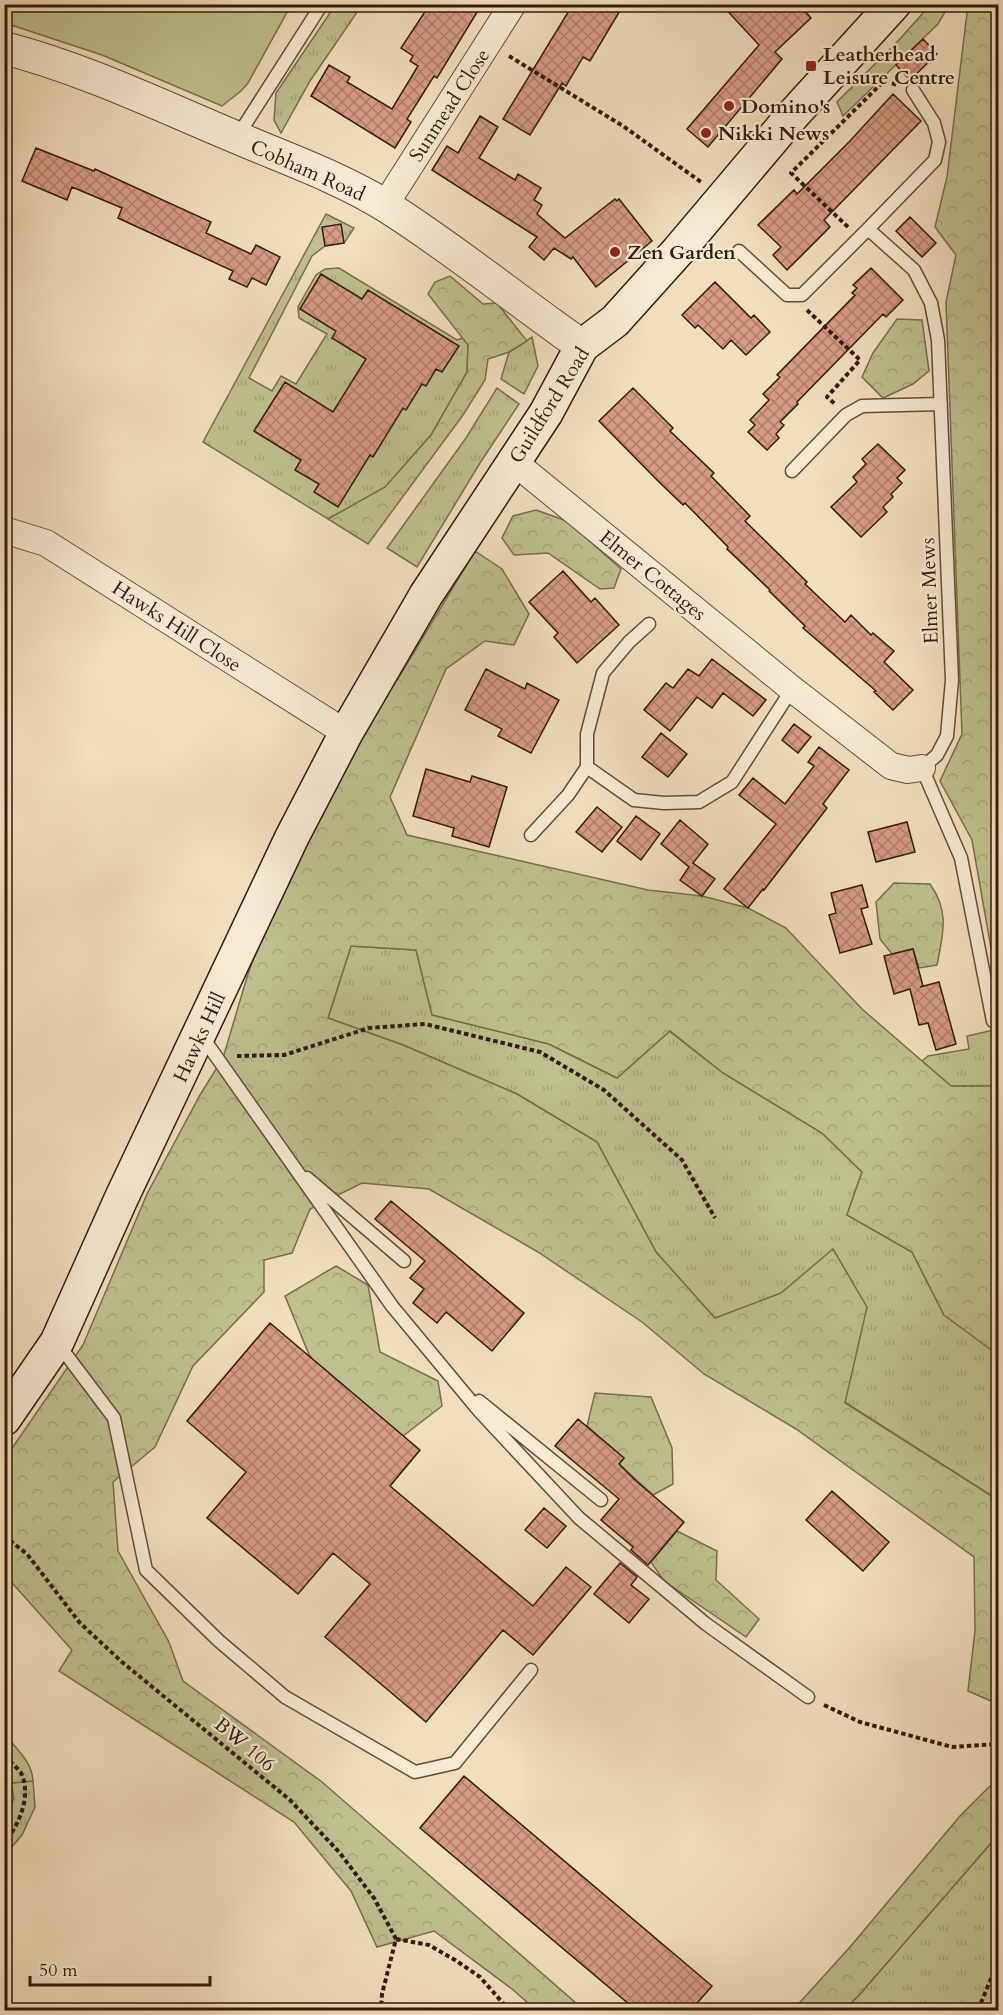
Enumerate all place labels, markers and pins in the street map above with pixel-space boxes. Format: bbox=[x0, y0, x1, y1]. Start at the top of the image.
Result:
place label: Leatherhead Leisure Centre bbox=[823, 41, 955, 91]
marker: Leatherhead Leisure Centre bbox=[804, 59, 818, 73]
place label: Domino's bbox=[741, 93, 830, 120]
marker: Domino's bbox=[722, 99, 736, 113]
place label: Nikki News bbox=[718, 120, 829, 147]
marker: Nikki News bbox=[699, 126, 713, 140]
place label: Zen Garden bbox=[627, 239, 736, 266]
marker: Zen Garden bbox=[608, 245, 622, 259]

